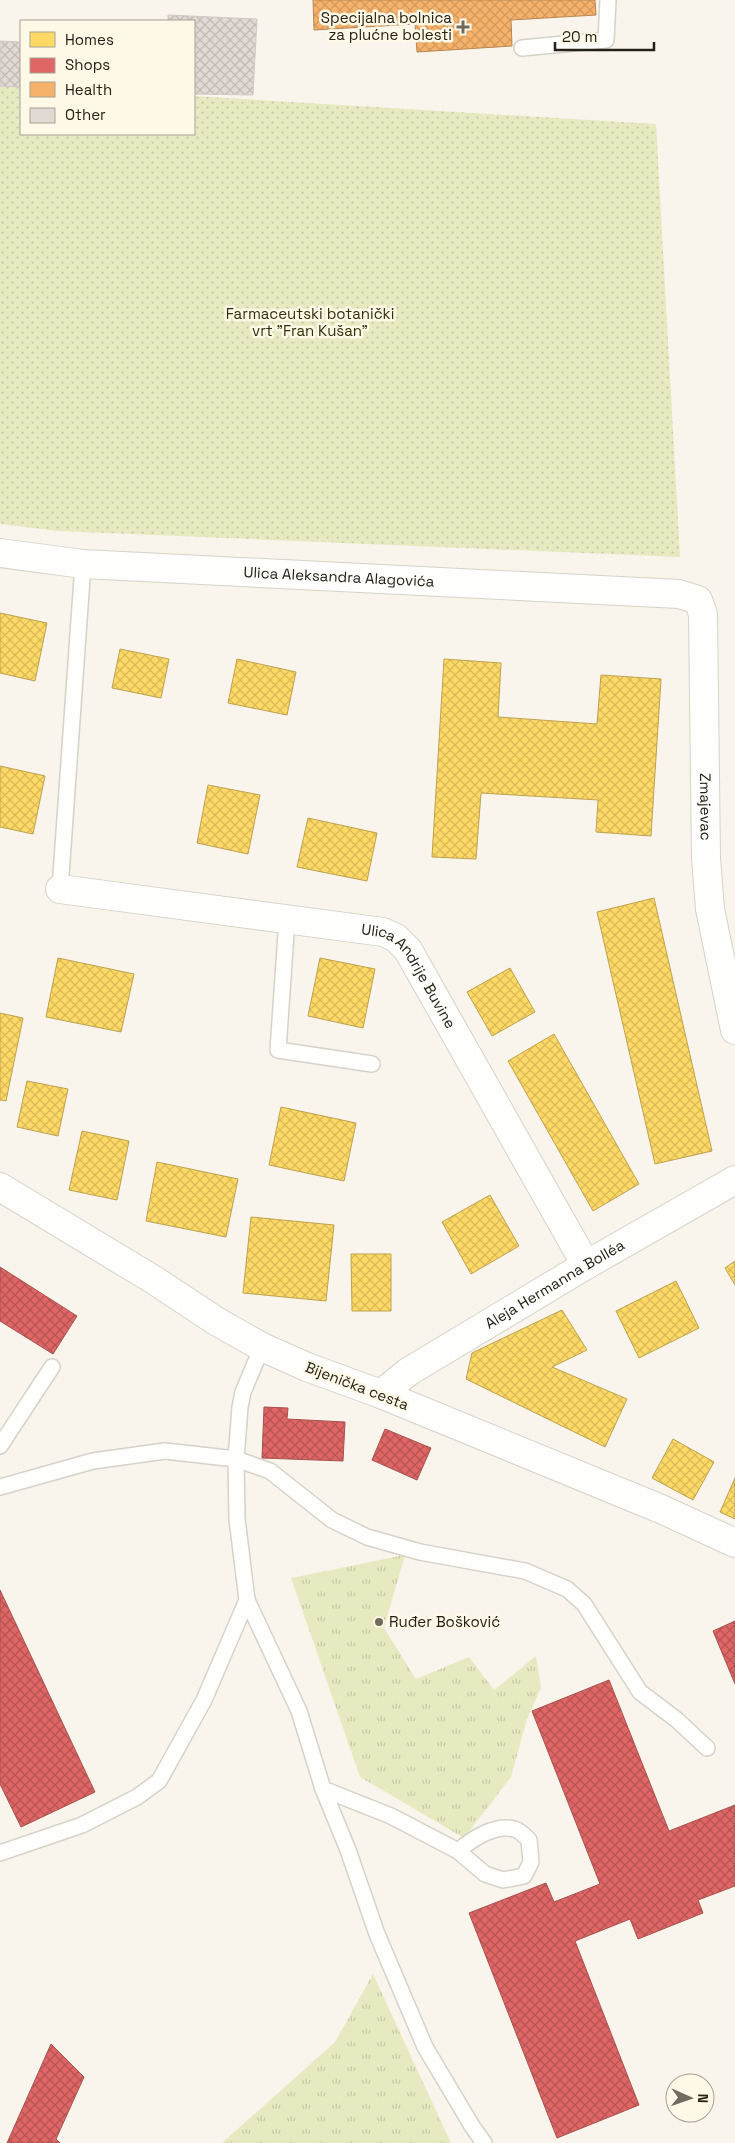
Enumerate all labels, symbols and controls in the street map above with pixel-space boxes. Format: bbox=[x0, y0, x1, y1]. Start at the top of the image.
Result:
place label: Specijalna bolnica za plućne bolesti bbox=[321, 8, 452, 44]
legend bbox=[20, 20, 195, 135]
marker: Specijalna bolnica za plućne bolesti bbox=[456, 20, 470, 34]
scale bar bbox=[555, 20, 654, 52]
text: 20 m bbox=[562, 27, 597, 46]
text: Homes bbox=[65, 30, 114, 49]
text: Shops bbox=[65, 55, 110, 74]
text: Health bbox=[65, 80, 112, 99]
text: Other bbox=[65, 105, 106, 124]
park label: Farmaceutski botanički vrt "Fran Kušan" bbox=[226, 304, 394, 340]
street label: Ulica Aleksandra Alagovića bbox=[243, 562, 435, 591]
street label: Zmajevac bbox=[696, 773, 716, 841]
street label: Ulica Andrije Buvine bbox=[360, 919, 460, 1032]
street label: Aleja Hermanna Bolléa bbox=[481, 1235, 628, 1333]
street label: Bijenička cesta bbox=[303, 1357, 412, 1414]
place label: Ruđer Bošković bbox=[389, 1612, 500, 1631]
marker: Ruđer Bošković bbox=[373, 1616, 385, 1628]
north arrow bbox=[665, 2073, 715, 2123]
text: N bbox=[694, 2093, 712, 2103]

